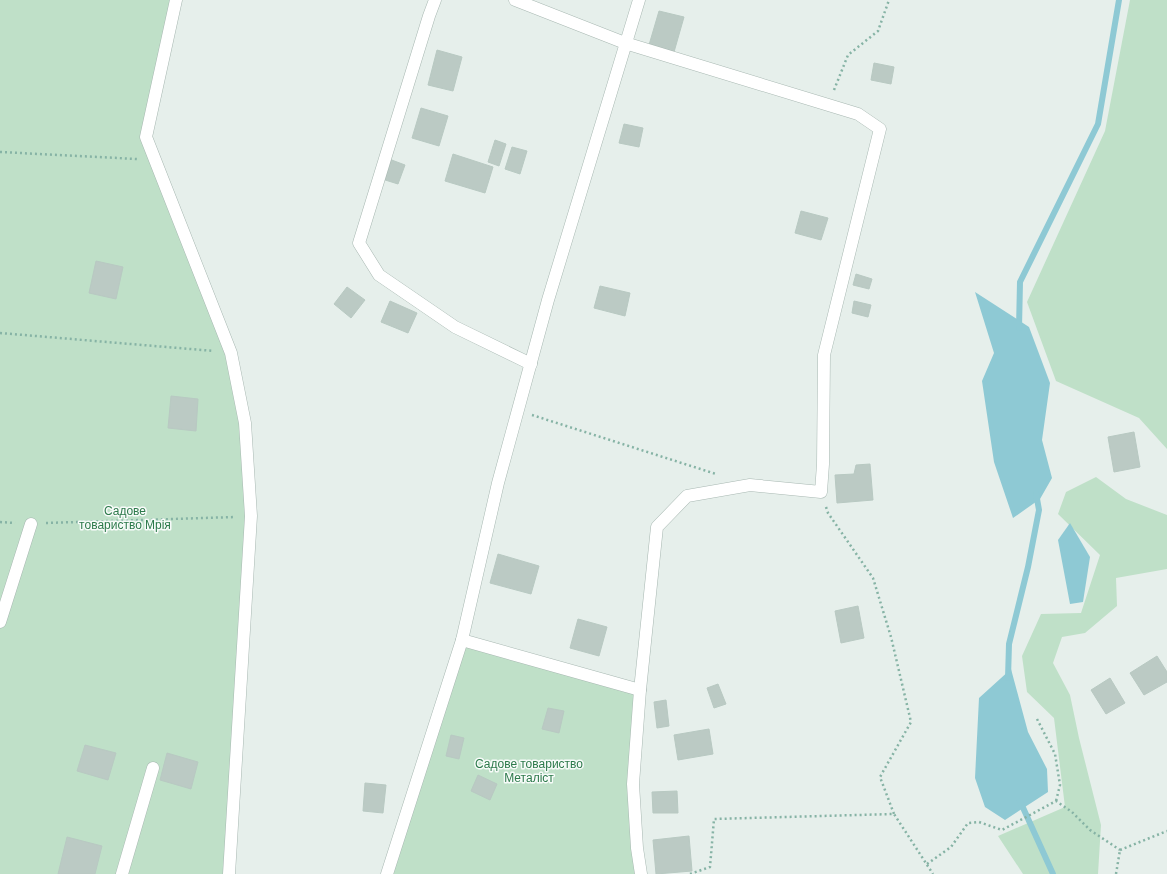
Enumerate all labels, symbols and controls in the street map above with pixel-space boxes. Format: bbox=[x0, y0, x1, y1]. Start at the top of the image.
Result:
park label: Садове товариство Мрія bbox=[79, 503, 171, 533]
park label: Садове товариство Металіст bbox=[475, 756, 583, 786]

